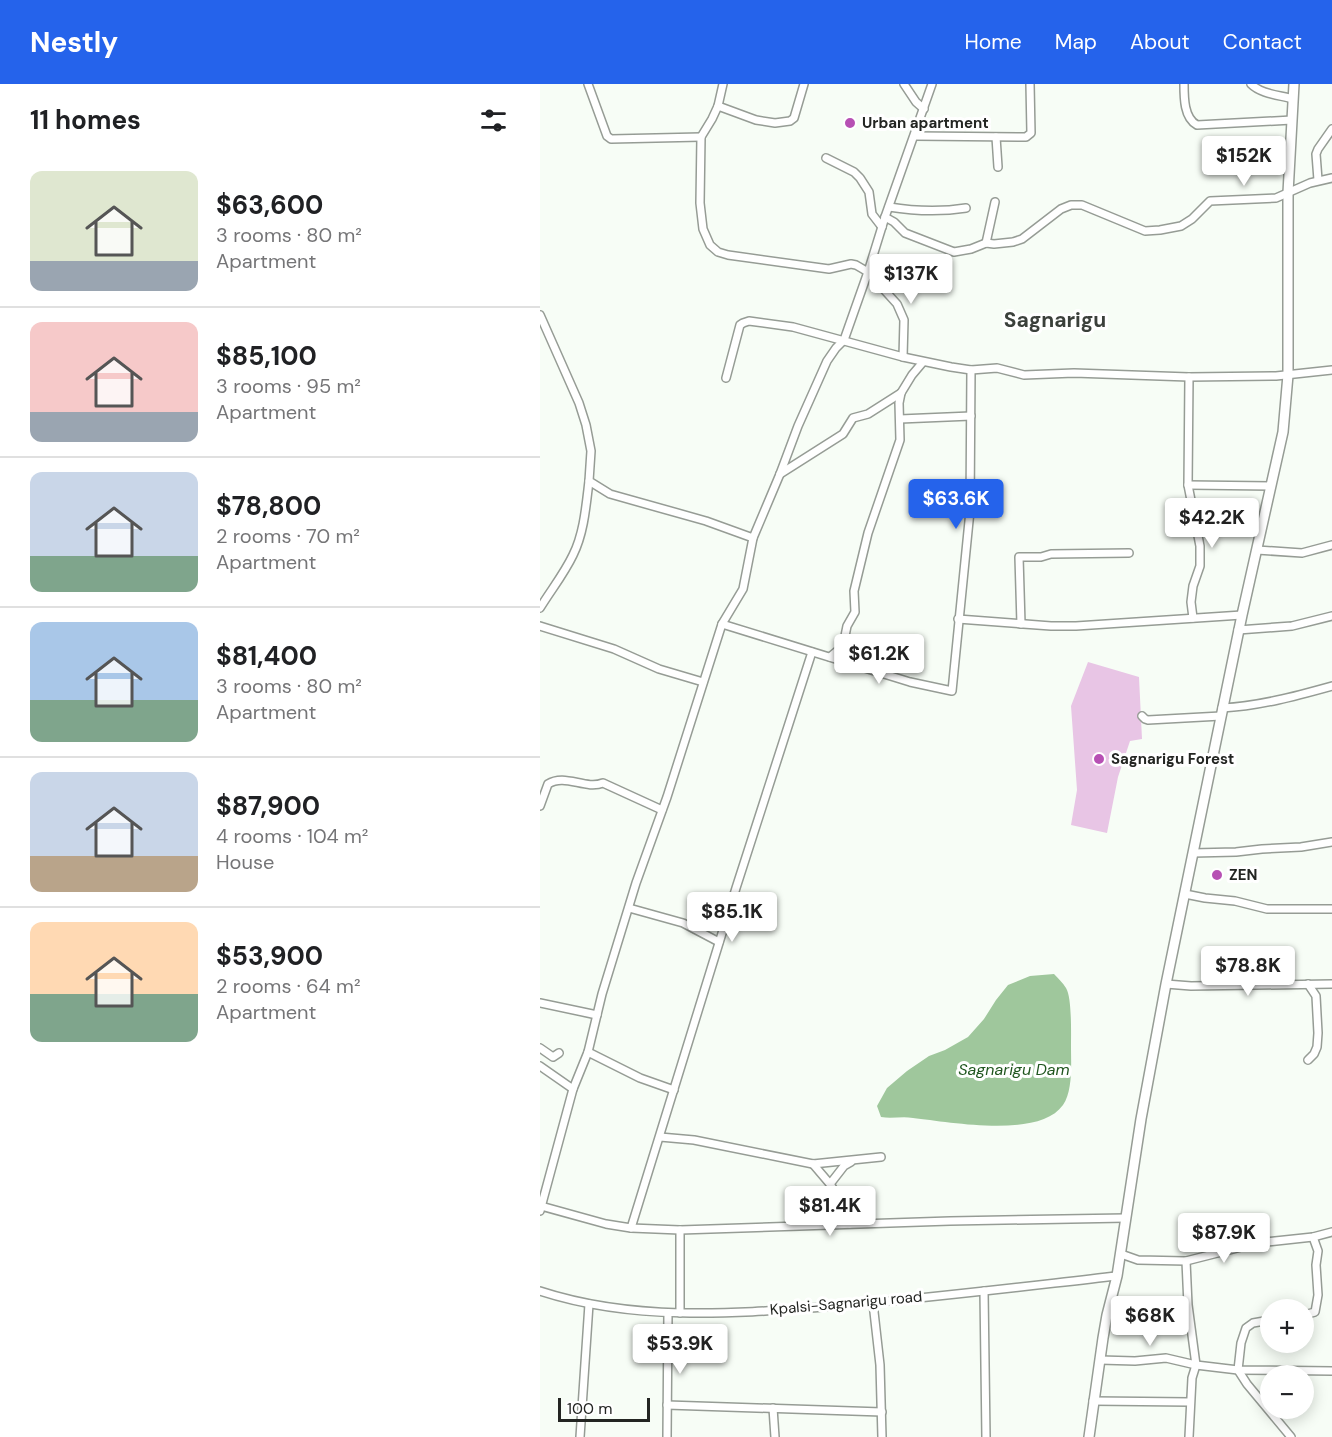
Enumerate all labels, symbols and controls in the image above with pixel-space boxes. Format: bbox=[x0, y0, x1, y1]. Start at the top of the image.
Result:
text: Nestly bbox=[30, 24, 118, 61]
text: Home bbox=[964, 28, 1022, 56]
text: Map bbox=[1055, 28, 1097, 56]
text: About bbox=[1130, 28, 1190, 56]
text: Contact bbox=[1223, 28, 1302, 56]
text: 11 homes bbox=[30, 103, 141, 137]
icon: filters bbox=[477, 104, 510, 137]
place label: Urban apartment bbox=[862, 113, 989, 133]
marker: Urban apartment bbox=[843, 116, 857, 130]
pin: $152K bbox=[1202, 136, 1286, 187]
text: $152K bbox=[1216, 142, 1272, 168]
text: $63,600 bbox=[216, 188, 323, 222]
icon: home bbox=[78, 195, 150, 267]
text: 3 rooms · 80 m² bbox=[216, 222, 362, 248]
text: Apartment bbox=[216, 248, 316, 274]
pin: $137K bbox=[869, 254, 953, 305]
text: $137K bbox=[883, 260, 939, 286]
district label: Sagnarigu bbox=[1004, 306, 1106, 334]
text: $85,100 bbox=[216, 339, 317, 373]
icon: home bbox=[78, 346, 150, 418]
text: 3 rooms · 95 m² bbox=[216, 373, 361, 399]
text: Apartment bbox=[216, 399, 316, 425]
pin: $63.6K bbox=[907, 479, 1005, 530]
text: $63.6K bbox=[923, 485, 990, 511]
text: $78,800 bbox=[216, 489, 321, 523]
icon: home bbox=[78, 496, 150, 568]
pin: $42.2K bbox=[1163, 498, 1261, 549]
text: $42.2K bbox=[1179, 504, 1245, 530]
text: 2 rooms · 70 m² bbox=[216, 523, 360, 549]
text: Apartment bbox=[216, 549, 316, 575]
pin: $61.2K bbox=[830, 634, 928, 685]
text: $81,400 bbox=[216, 639, 317, 673]
text: $61.2K bbox=[848, 640, 910, 666]
icon: home bbox=[78, 646, 150, 718]
text: 3 rooms · 80 m² bbox=[216, 673, 362, 699]
text: Apartment bbox=[216, 699, 316, 725]
place label: Sagnarigu Forest bbox=[1111, 749, 1234, 769]
marker: Sagnarigu Forest bbox=[1092, 752, 1106, 766]
text: $87,900 bbox=[216, 789, 320, 823]
icon: home bbox=[78, 796, 150, 868]
text: 4 rooms · 104 m² bbox=[216, 823, 368, 849]
text: House bbox=[216, 849, 274, 875]
place label: ZEN bbox=[1229, 865, 1257, 885]
marker: ZEN bbox=[1210, 868, 1224, 882]
pin: $85.1K bbox=[683, 892, 781, 943]
text: $85.1K bbox=[701, 898, 763, 924]
text: $53,900 bbox=[216, 939, 323, 973]
icon: home bbox=[78, 946, 150, 1018]
pin: $78.8K bbox=[1199, 946, 1297, 997]
text: $78.8K bbox=[1215, 952, 1281, 978]
text: 2 rooms · 64 m² bbox=[216, 973, 360, 999]
text: Apartment bbox=[216, 999, 316, 1025]
water label: Sagnarigu Dam bbox=[958, 1059, 1070, 1080]
pin: $81.4K bbox=[781, 1186, 879, 1237]
text: $81.4K bbox=[799, 1192, 861, 1218]
pin: $87.9K bbox=[1175, 1213, 1273, 1264]
text: $87.9K bbox=[1192, 1219, 1256, 1245]
street label: Kpalsi-Sagnarigu road bbox=[769, 1286, 923, 1320]
pin: $68K bbox=[1114, 1296, 1186, 1347]
map controls bbox=[1260, 1299, 1314, 1419]
button: + bbox=[1260, 1299, 1314, 1353]
text: $68K bbox=[1125, 1302, 1175, 1328]
pin: $53.9K bbox=[631, 1324, 729, 1375]
text: $53.9K bbox=[647, 1330, 713, 1356]
button: − bbox=[1260, 1365, 1314, 1419]
scale bar bbox=[558, 1395, 650, 1422]
text: 100 m bbox=[567, 1398, 612, 1419]

